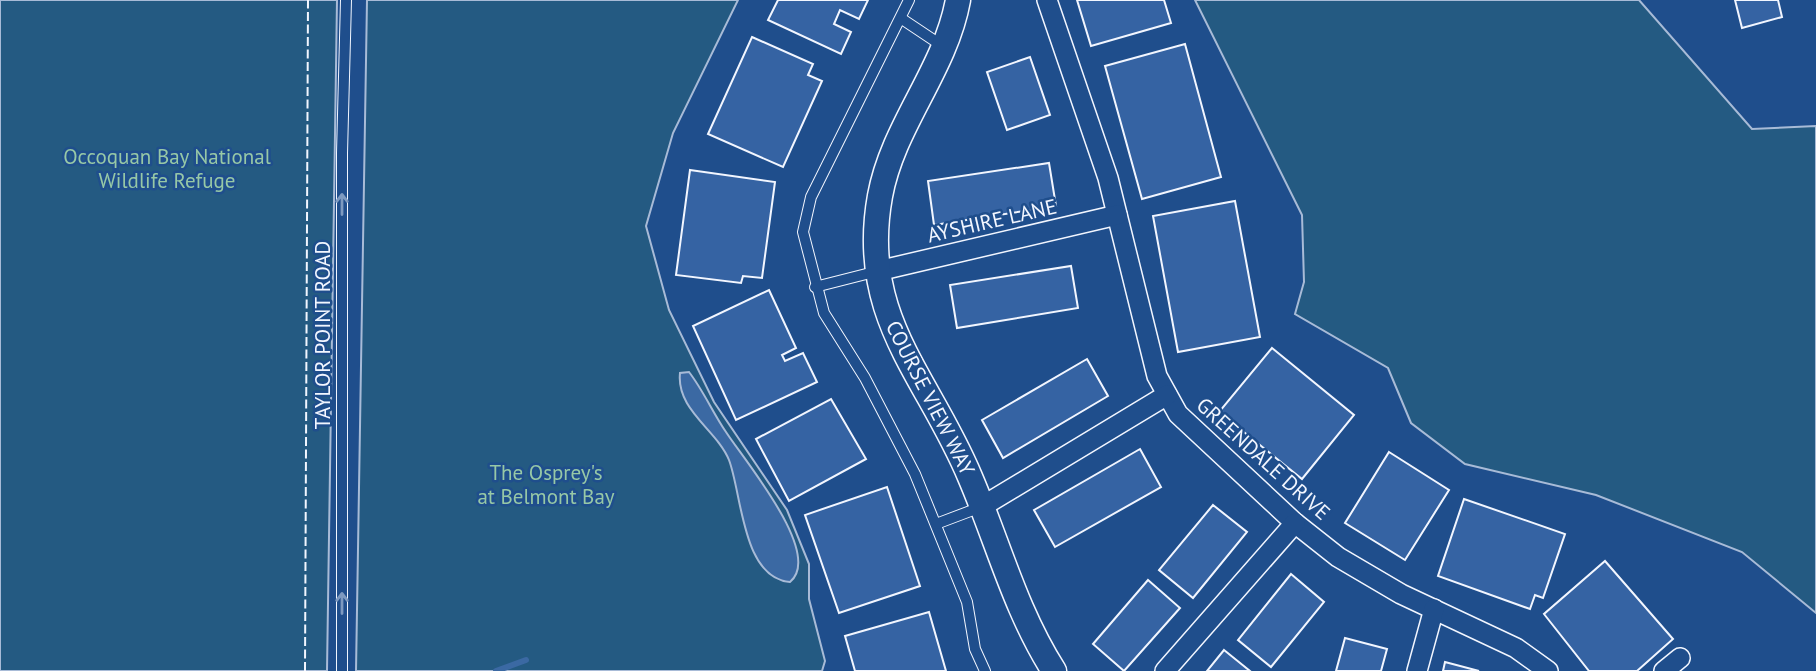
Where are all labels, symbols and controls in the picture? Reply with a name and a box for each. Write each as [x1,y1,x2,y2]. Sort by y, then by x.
park label: Occoquan Bay National Wildlife Refuge [63,143,271,194]
one-way arrow [335,193,349,216]
street label: AYSHIRE LANE [925,193,1059,249]
street label: TAYLOR POINT ROAD [309,241,336,429]
street label: COURSE VIEW WAY [880,316,981,480]
street label: GREENDALE DRIVE [1191,391,1336,526]
park label: The Osprey's at Belmont Bay [477,459,615,510]
one-way arrow [335,592,349,615]

